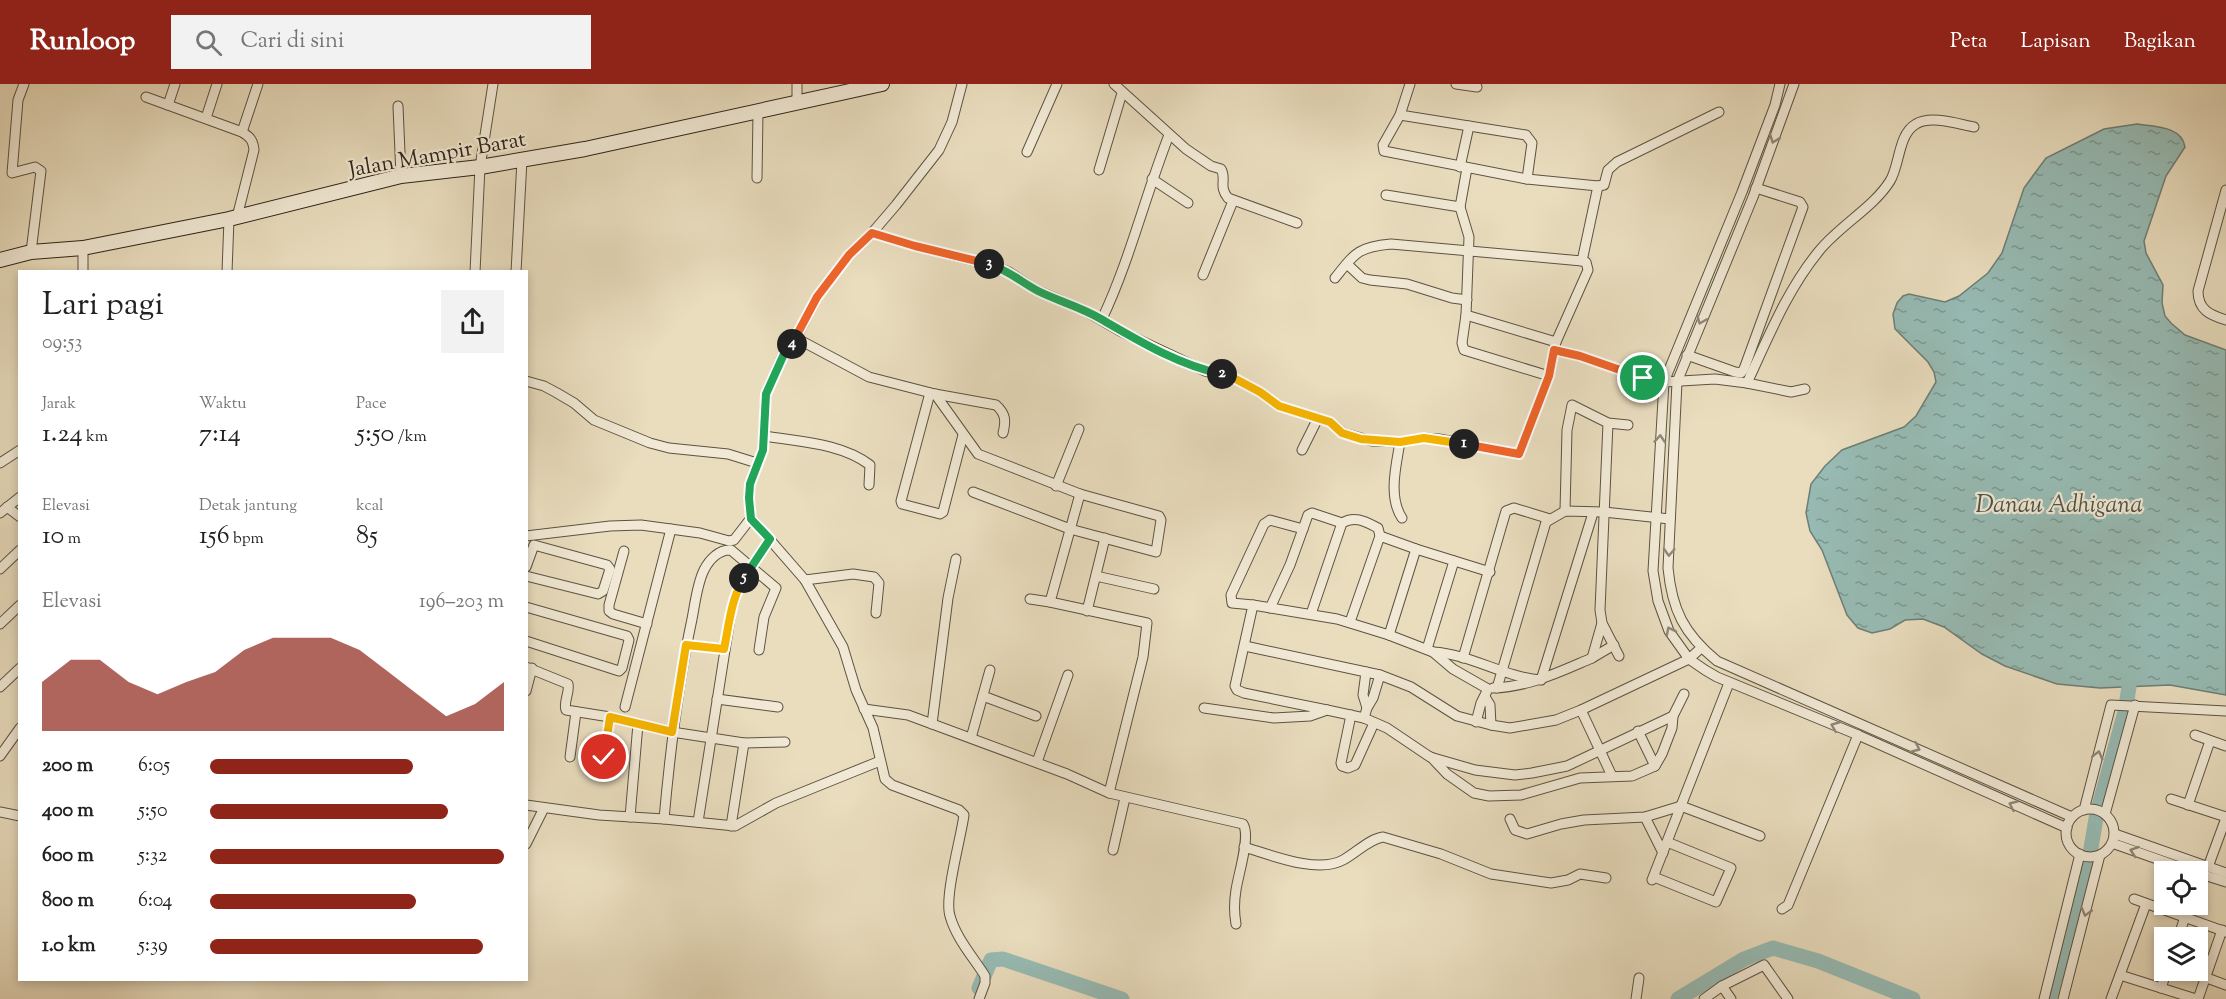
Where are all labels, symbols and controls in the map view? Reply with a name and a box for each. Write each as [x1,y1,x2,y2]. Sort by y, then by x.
search box [171,15,591,69]
text: Runloop [30,22,135,62]
icon: search [192,26,225,59]
text: Cari di sini [240,26,344,58]
text: Peta [1950,27,1988,57]
text: Lapisan [2021,27,2091,57]
text: Bagikan [2124,27,2196,57]
street label: Jalan Mampir Barat [345,125,529,187]
one-way arrow [1769,133,1781,144]
pin: 3 [974,249,1004,279]
text: 3 [986,252,992,275]
text: Lari pagi [42,282,164,330]
button: share [441,290,504,353]
one-way arrow [1696,314,1708,325]
text: 09:53 [42,329,82,358]
pin: 4 [777,329,807,359]
text: 4 [788,332,796,355]
pin [1617,352,1668,403]
pin: 2 [1207,359,1237,389]
icon: arrive [1626,361,1659,394]
text: 2 [1218,362,1226,385]
text: Jarak [42,393,76,416]
text: Waktu [199,393,246,416]
text: Pace [356,393,387,416]
text: 1.24 [42,416,83,453]
text: 7:14 [199,416,241,453]
text: 5:50 [356,416,394,453]
text: km [83,426,108,449]
text: /km [394,426,427,449]
pin: 1 [1449,429,1479,459]
text: 1 [1461,432,1467,455]
one-way arrow [1654,435,1667,444]
water label: Danau Adhigana [1975,489,2143,523]
text: Elevasi [42,495,90,518]
text: Detak jantung [199,495,297,518]
text: kcal [356,495,384,518]
text: 10 [42,518,64,555]
text: 156 [199,518,230,555]
text: 85 [356,518,378,555]
text: m [64,528,81,551]
text: bpm [230,528,264,551]
one-way arrow [1662,548,1675,557]
pin: 5 [729,563,759,593]
text: 5 [741,566,747,589]
text: Elevasi [42,588,102,617]
text: 196–203 m [419,588,504,617]
one-way arrow [1666,626,1678,637]
one-way arrow [1830,721,1841,733]
pin [578,731,629,782]
icon: check [587,740,620,773]
one-way arrow [1909,741,1920,753]
one-way arrow [2090,751,2103,761]
text: 200 m [42,752,93,781]
text: 6:05 [138,752,170,781]
text: 400 m [42,797,94,826]
text: 5:50 [138,797,167,826]
one-way arrow [2009,800,2020,812]
text: 600 m [42,842,94,871]
text: 5:32 [138,842,167,871]
one-way arrow [2129,845,2139,858]
map controls [2154,861,2208,981]
button: locate [2154,861,2208,915]
text: 800 m [42,887,94,916]
text: 6:04 [138,887,172,916]
one-way arrow [2081,906,2094,916]
button: layers [2154,927,2208,981]
text: 1.0 km [42,932,96,961]
text: 5:39 [138,932,168,961]

